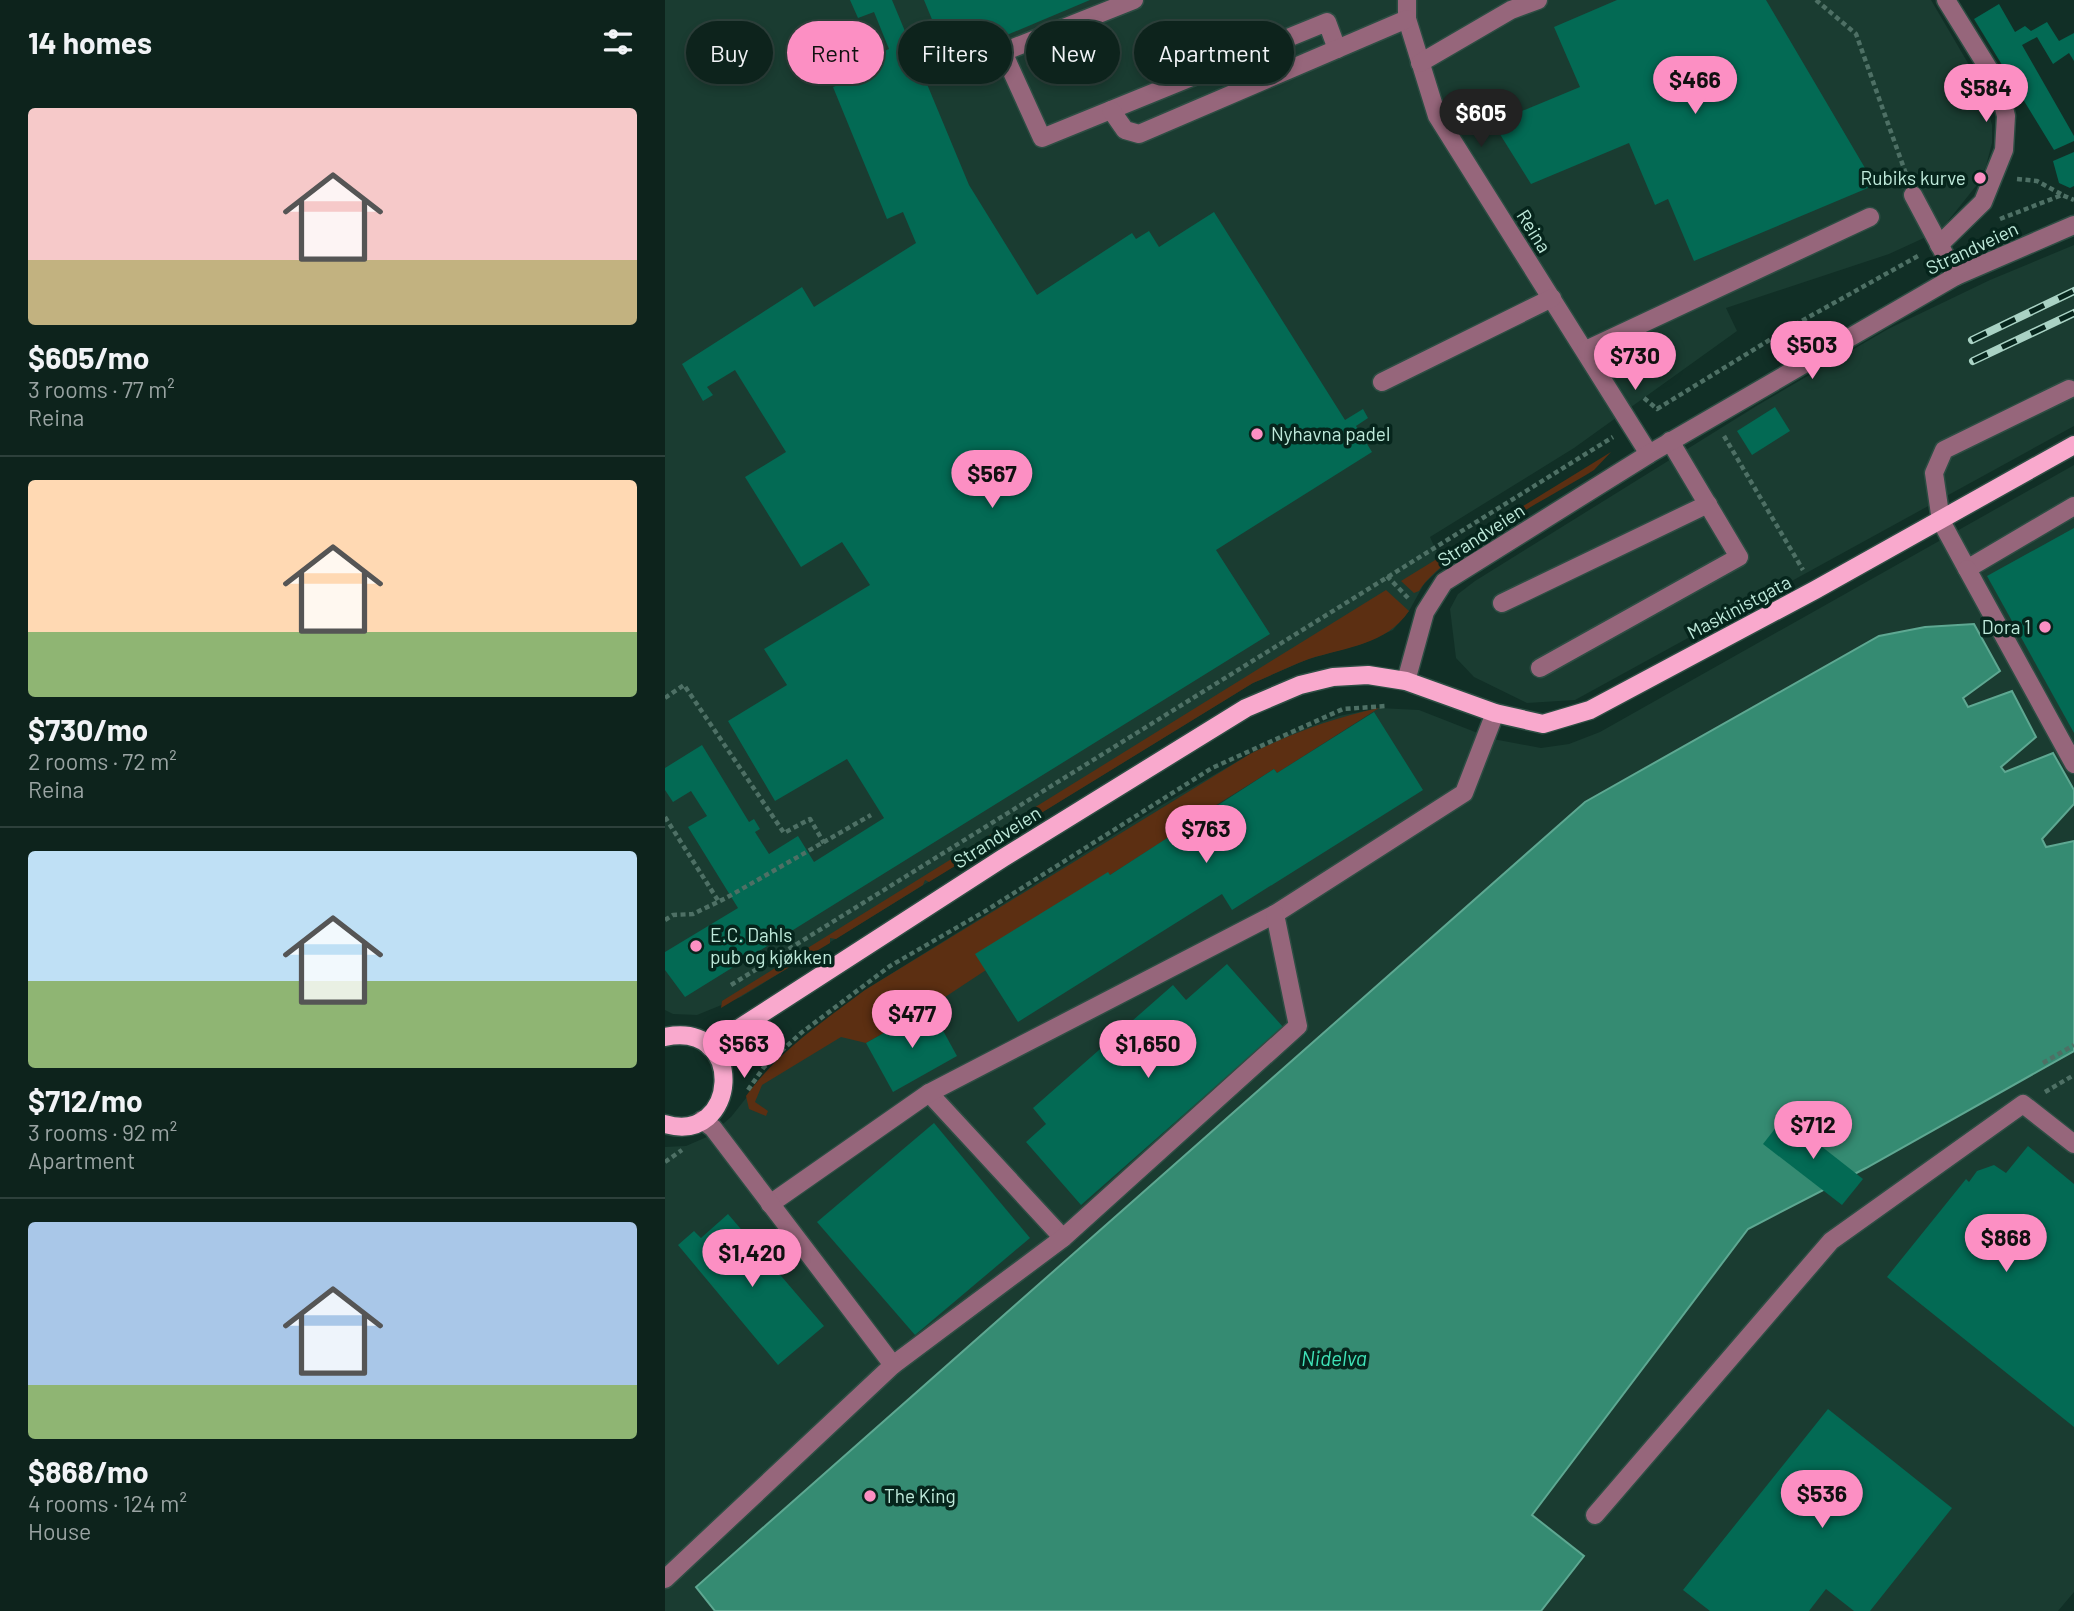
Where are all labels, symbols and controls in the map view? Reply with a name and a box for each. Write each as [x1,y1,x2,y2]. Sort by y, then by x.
chip: Buy [686,21,773,84]
chip: Rent [787,21,884,84]
chip: Filters [898,21,1012,84]
chip: New [1026,21,1120,84]
chip: Apartment [1134,21,1294,84]
icon: filters [599,23,637,61]
text: 14 homes [28,24,152,60]
pin: $466 [1654,57,1736,116]
pin: $584 [1945,64,2027,124]
text: $466 [1669,65,1721,93]
text: $584 [1960,73,2012,101]
pin: $605 [1440,90,1522,149]
text: $605 [1455,98,1507,126]
icon: home [270,154,396,280]
place label: Rubiks kurve [1861,166,1966,189]
marker: Rubiks kurve [1972,170,1988,186]
street label: Reina [1512,205,1556,257]
street label: Strandveien [1922,216,2022,279]
pin: $503 [1771,322,1853,381]
text: $503 [1786,330,1838,358]
pin: $730 [1594,332,1676,392]
text: $605/mo [28,339,150,375]
text: $730 [1610,341,1660,369]
text: 3 rooms · 77 m² [28,375,175,403]
text: Reina [28,403,84,431]
place label: Nyhavna padel [1271,422,1390,445]
marker: Nyhavna padel [1249,426,1265,442]
pin: $567 [951,450,1033,510]
text: $567 [967,459,1017,487]
street label: Strandveien [1433,498,1529,571]
icon: home [270,526,396,652]
street label: Maskinistgata [1683,570,1795,644]
place label: Dora 1 [1982,615,2031,638]
marker: Dora 1 [2037,619,2053,635]
text: $730/mo [28,711,148,747]
text: 2 rooms · 72 m² [28,747,177,775]
text: Reina [28,775,84,803]
street label: Strandveien [949,801,1045,873]
pin: $763 [1165,806,1247,865]
text: $763 [1181,814,1231,842]
icon: home [270,897,396,1023]
place label: E.C. Dahls pub og kjøkken [710,923,832,968]
marker: E.C. Dahls pub og kjøkken [688,938,704,954]
pin: $477 [871,990,953,1050]
text: $477 [888,999,936,1027]
pin: $563 [703,1020,785,1080]
pin: $1,650 [1091,1020,1205,1080]
text: $563 [719,1029,769,1057]
text: $1,650 [1115,1029,1181,1057]
text: $712/mo [28,1082,143,1118]
pin: $712 [1772,1102,1854,1161]
text: $712 [1790,1110,1836,1138]
text: 3 rooms · 92 m² [28,1118,177,1146]
text: Apartment [28,1146,135,1174]
pin: $868 [1965,1214,2047,1274]
text: $868 [1981,1223,2031,1251]
pin: $1,420 [695,1230,809,1289]
text: $1,420 [718,1238,786,1266]
icon: home [270,1268,396,1394]
water label: Nidelva [1301,1345,1367,1370]
text: $868/mo [28,1453,149,1489]
pin: $536 [1781,1470,1863,1530]
text: $536 [1797,1479,1847,1507]
place label: The King [884,1484,956,1507]
marker: The King [862,1488,878,1504]
text: 4 rooms · 124 m² [28,1489,187,1517]
text: House [28,1517,91,1545]

